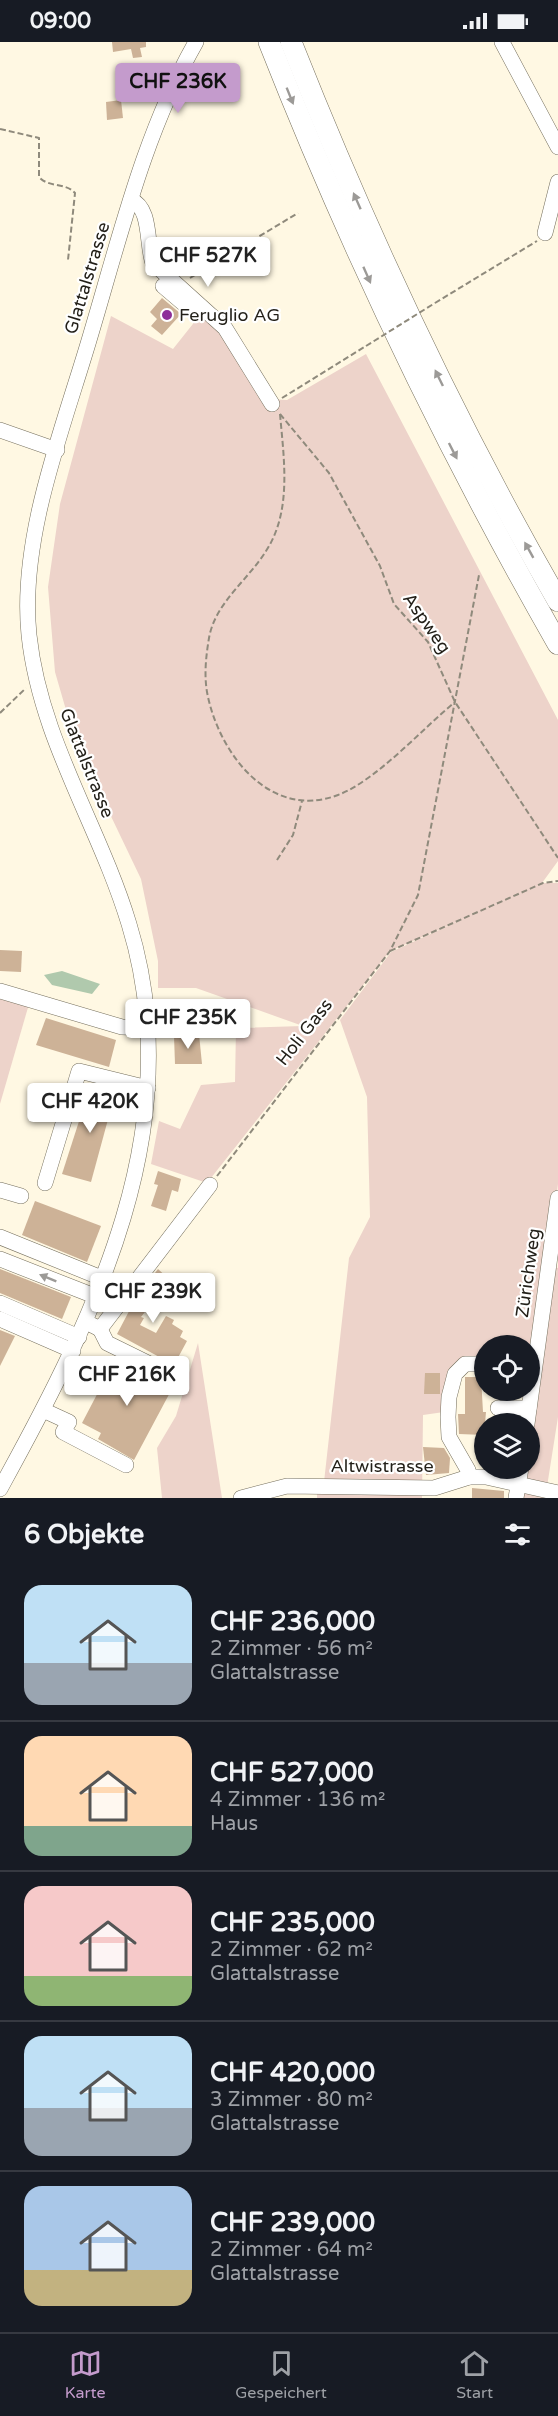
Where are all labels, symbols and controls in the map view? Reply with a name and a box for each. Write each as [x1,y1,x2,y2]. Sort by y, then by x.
text: 09:00 [30,8,91,34]
pin: CHF 236K [116,63,240,114]
text: CHF 236K [129,70,227,94]
one-way arrow [285,88,295,106]
one-way arrow [352,191,362,209]
street label: Glattalstrasse [59,219,115,337]
pin: CHF 527K [146,237,270,288]
text: CHF 527K [159,244,257,268]
one-way arrow [363,267,372,284]
place label: Feruglio AG [179,304,280,326]
marker: Feruglio AG [160,308,174,322]
one-way arrow [435,369,444,386]
one-way arrow [447,442,457,460]
one-way arrow [525,542,535,559]
street label: Aspweg [398,588,456,658]
street label: Glattalstrasse [55,705,119,821]
street label: Holi Gass [271,994,337,1070]
pin: CHF 235K [126,999,250,1050]
text: CHF 235K [139,1006,237,1030]
pin: CHF 420K [28,1083,152,1134]
text: CHF 420K [41,1090,139,1114]
street label: Zürichweg [511,1227,545,1319]
one-way arrow [39,1273,57,1283]
pin: CHF 239K [91,1273,215,1324]
text: CHF 239K [104,1280,202,1304]
map controls [474,1335,540,1479]
button: locate [474,1335,540,1401]
pin: CHF 216K [65,1356,189,1407]
text: CHF 216K [78,1363,176,1387]
button: layers [474,1413,540,1479]
street label: Altwistrasse [330,1455,434,1477]
icon: filters [501,1518,534,1551]
text: 6 Objekte [24,1519,144,1550]
text: CHF 236,000 [210,1606,375,1637]
icon: home [72,1609,144,1681]
text: 2 Zimmer · 56 m² [210,1637,373,1661]
text: Glattalstrasse [210,1661,339,1685]
text: CHF 527,000 [210,1757,374,1788]
icon: home [72,1760,144,1832]
text: 4 Zimmer · 136 m² [210,1788,385,1812]
text: Haus [210,1812,258,1836]
text: CHF 235,000 [210,1907,375,1938]
icon: home [72,1910,144,1982]
text: 2 Zimmer · 62 m² [210,1938,373,1962]
text: Glattalstrasse [210,1962,339,1986]
text: CHF 420,000 [210,2057,375,2088]
icon: home [72,2060,144,2132]
text: 3 Zimmer · 80 m² [210,2088,373,2112]
text: Glattalstrasse [210,2112,339,2136]
text: CHF 239,000 [210,2207,375,2238]
icon: home [72,2210,144,2282]
text: 2 Zimmer · 64 m² [210,2238,373,2262]
text: Glattalstrasse [210,2262,339,2286]
tab: Karte [65,2347,106,2403]
tab: Gespeichert [235,2347,327,2403]
tab: Start [456,2347,493,2403]

